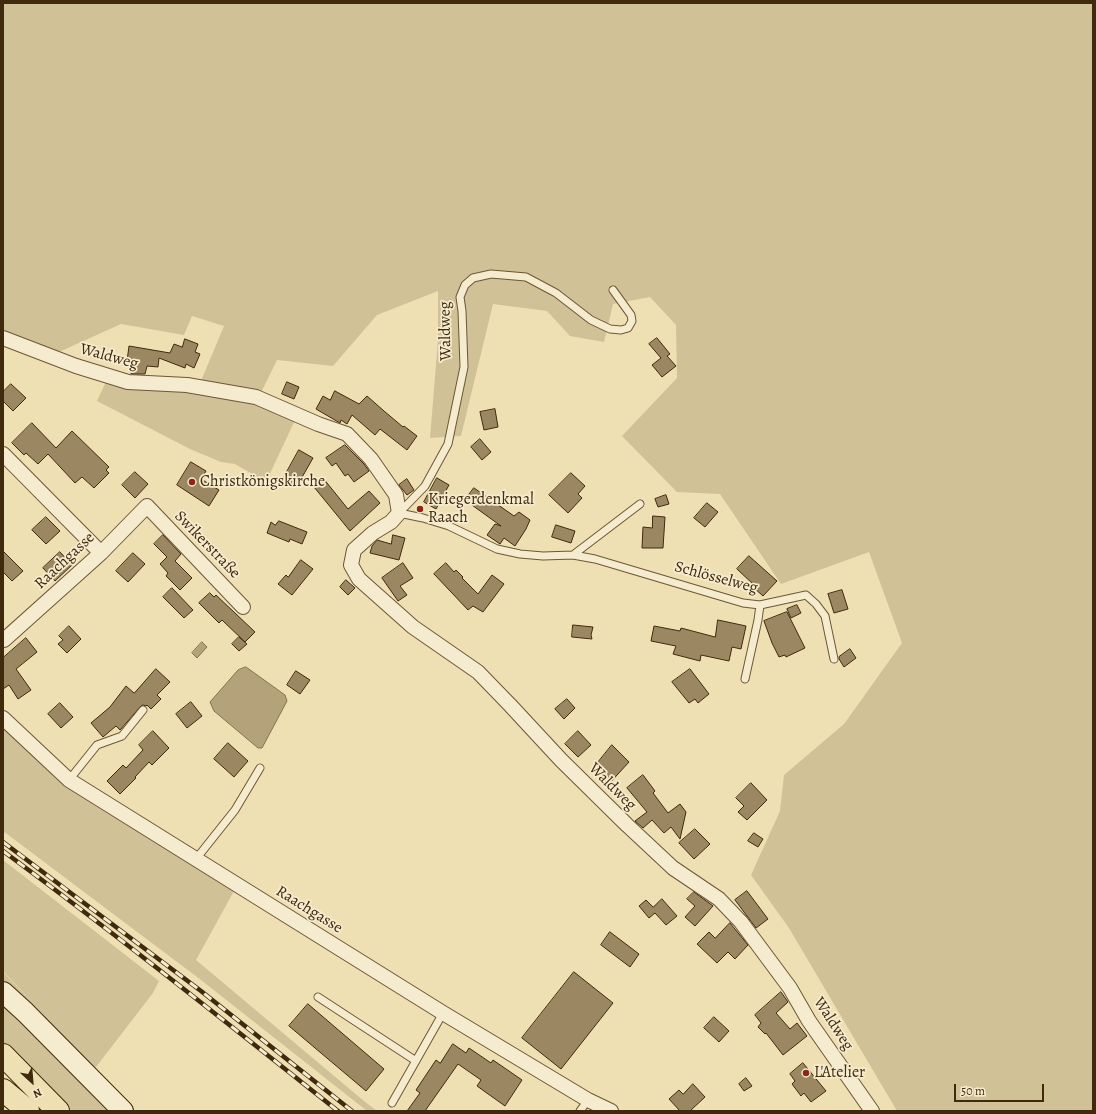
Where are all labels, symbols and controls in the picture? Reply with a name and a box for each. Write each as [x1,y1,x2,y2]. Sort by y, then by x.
street label: Waldweg [436,301,456,361]
street label: Waldweg [78,340,140,374]
place label: Christkönigskirche [200,472,325,492]
marker: Christkönigskirche [187,477,197,487]
place label: Kriegerdenkmal Raach [428,490,534,528]
marker: Kriegerdenkmal Raach [415,504,425,514]
street label: Swikerstraße [170,507,244,583]
street label: Raachgasse [31,528,99,594]
street label: Schlösselweg [672,558,760,598]
street label: Waldweg [584,759,640,815]
street label: Raachgasse [272,882,346,938]
street label: Waldweg [809,994,857,1054]
north arrow [12,1062,52,1102]
place label: L'Atelier [814,1063,865,1083]
marker: L'Atelier [801,1068,811,1078]
scale bar [956,1076,1046,1102]
text: 50 m [961,1083,985,1099]
text: N [31,1085,44,1102]

